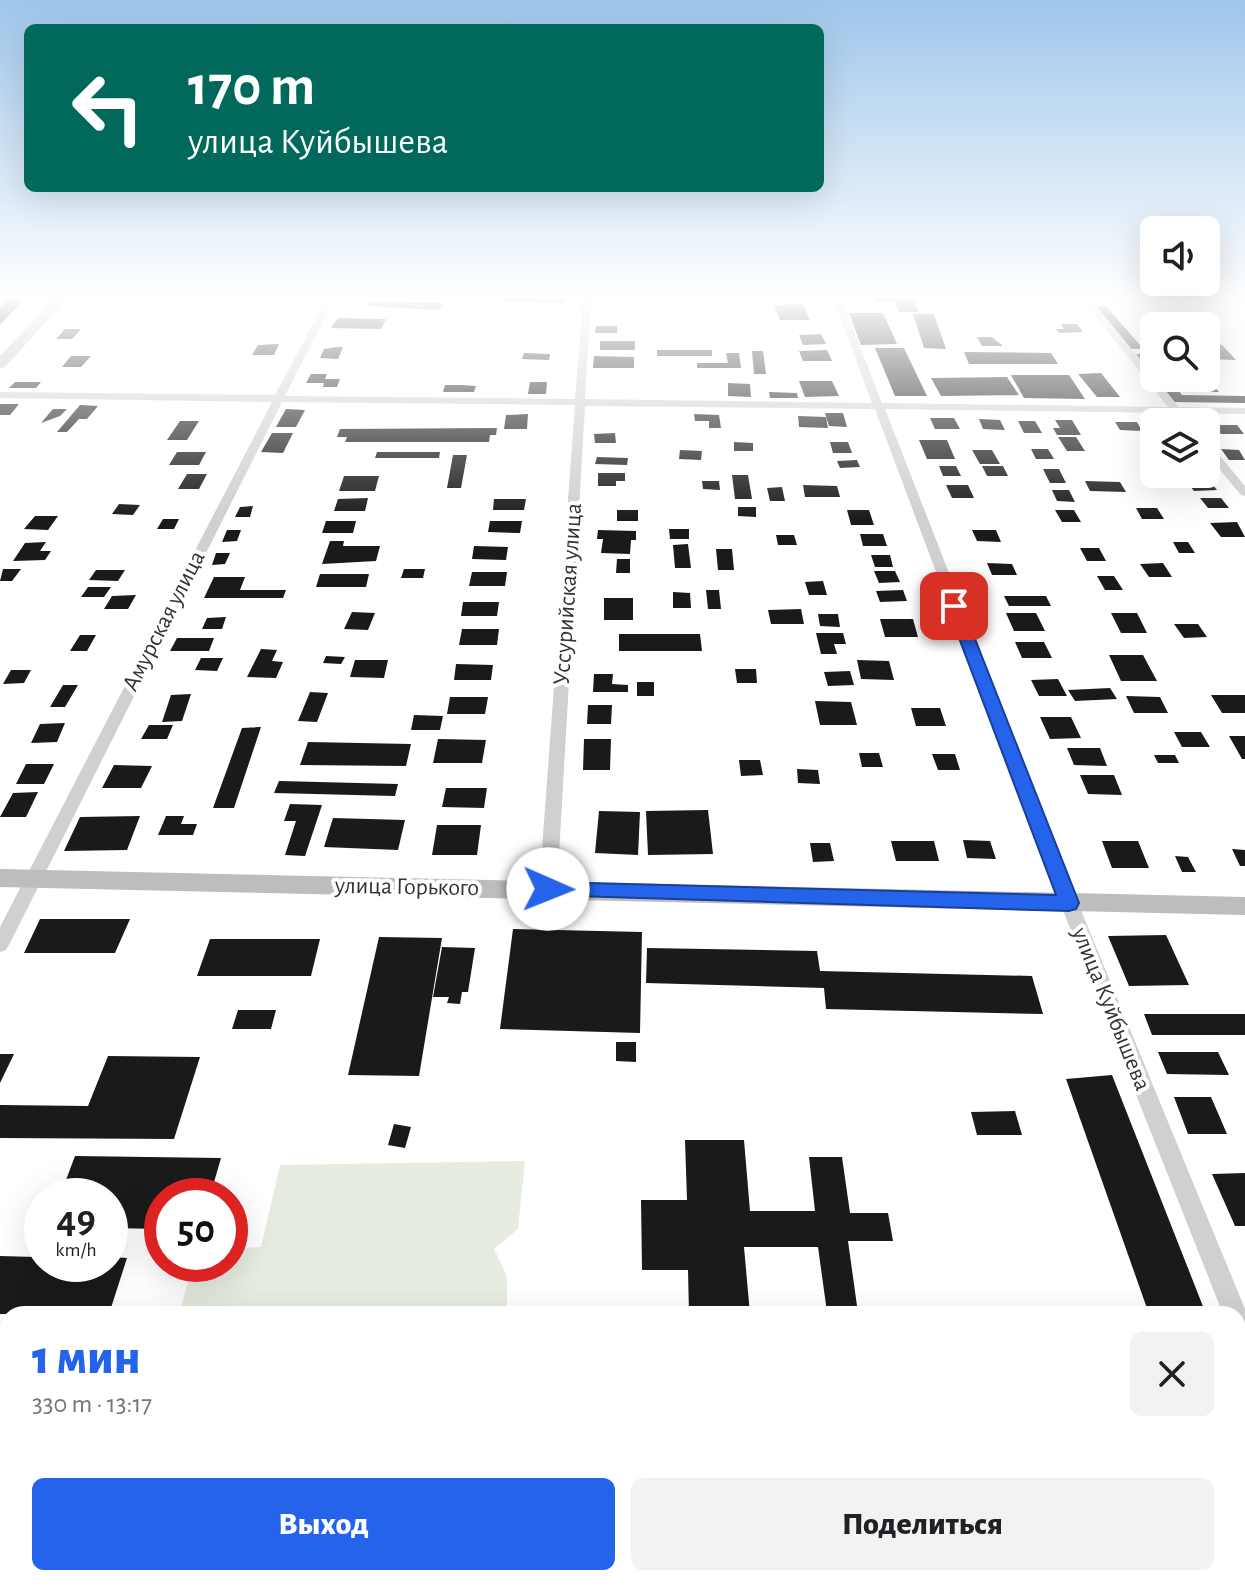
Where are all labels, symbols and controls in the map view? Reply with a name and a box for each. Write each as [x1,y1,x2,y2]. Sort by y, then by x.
icon: left [56,56,160,160]
text: 170 m [188,59,315,115]
text: улица Куйбышева [188,124,448,160]
map controls [1140,216,1220,488]
button: sound [1140,216,1220,296]
button: search [1140,312,1220,392]
button: layers [1140,408,1220,488]
street label: Уссурийская улица [550,502,586,686]
street label: Амурская улица [118,547,210,695]
pin [920,572,988,640]
icon: arrive [932,584,976,628]
position arrow [506,847,590,931]
street label: улица Горького [334,874,479,900]
street label: улица Куйбышева [1067,923,1155,1094]
speed limit sign: 50 [144,1178,248,1282]
text: 49 [56,1200,96,1240]
text: km/h [55,1240,97,1260]
button: close [1130,1332,1214,1416]
text: 1 мин [32,1335,141,1383]
text: 330 m · 13:17 [32,1391,152,1417]
button: Выход [32,1478,615,1570]
button: Поделиться [631,1478,1214,1570]

